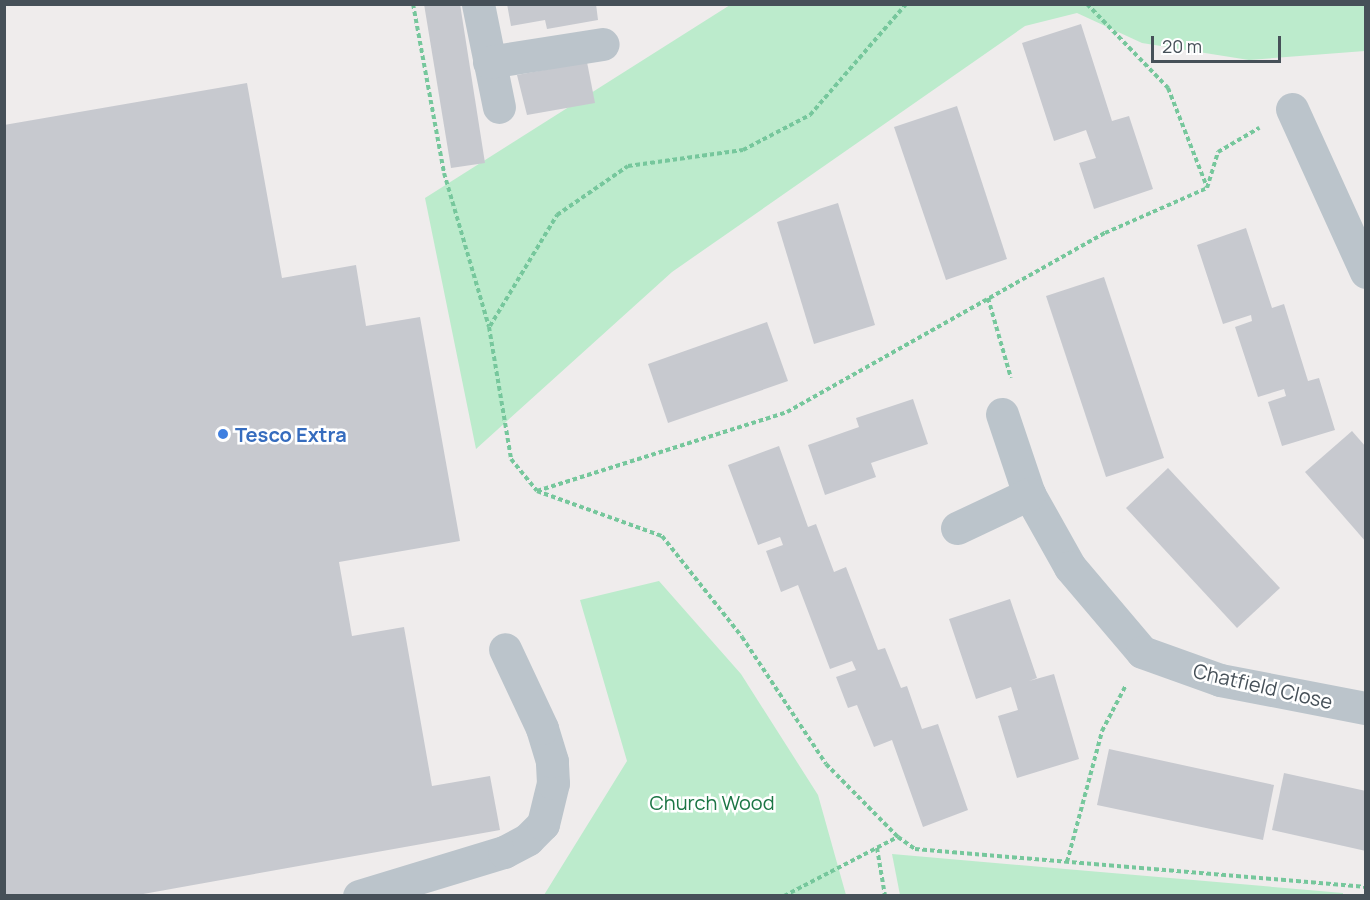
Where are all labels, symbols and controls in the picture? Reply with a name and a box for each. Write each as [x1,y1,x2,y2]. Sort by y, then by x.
scale bar [1154,24,1284,62]
text: 20 m [1162,34,1202,58]
place label: Tesco Extra [235,422,347,446]
marker: Tesco Extra [216,427,230,441]
street label: Chatfield Close [1191,658,1335,714]
park label: Church Wood [649,790,775,814]

